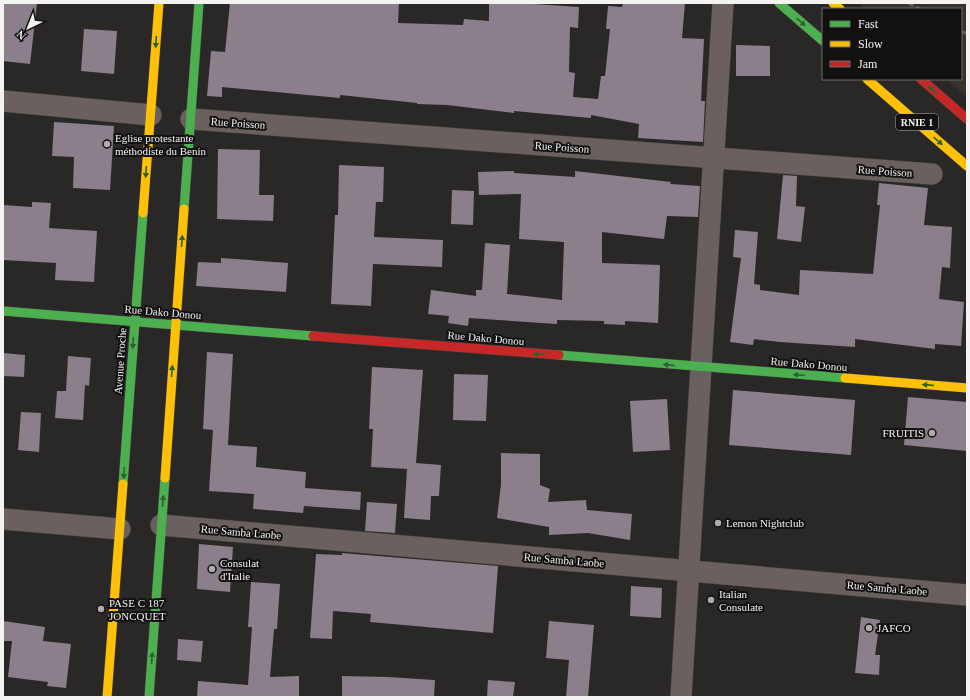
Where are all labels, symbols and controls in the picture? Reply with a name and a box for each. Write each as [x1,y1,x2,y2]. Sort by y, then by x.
north arrow [8,8,48,48]
legend [822,8,962,80]
text: Fast [858,17,879,31]
one-way arrow [796,18,806,27]
text: N [14,28,28,42]
one-way arrow [153,36,160,48]
text: Slow [858,37,883,51]
text: Jam [858,57,878,71]
one-way arrow [928,85,939,94]
road number: RNIE 1 [896,114,938,130]
street label: Rue Poisson [210,115,266,131]
place label: Eglise protestante méthodiste du Benin [115,132,207,157]
one-way arrow [933,137,944,146]
marker: Eglise protestante méthodiste du Benin [102,139,112,149]
street label: Rue Poisson [534,139,590,155]
street label: Rue Poisson [857,163,913,179]
one-way arrow [143,166,150,178]
one-way arrow [178,235,185,247]
street label: Rue Dako Donou [124,303,202,321]
street label: Avenue Proche [112,327,128,395]
street label: Rue Dako Donou [447,329,525,347]
one-way arrow [130,337,137,349]
one-way arrow [533,351,545,358]
street label: Rue Dako Donou [770,355,848,373]
one-way arrow [663,361,675,368]
one-way arrow [169,365,176,377]
one-way arrow [793,372,805,378]
one-way arrow [922,382,934,389]
place label: FRUITIS [882,427,924,439]
marker: FRUITIS [927,428,937,438]
one-way arrow [121,467,128,479]
one-way arrow [160,494,167,507]
place label: Lemon Nightclub [726,517,804,529]
marker: Lemon Nightclub [713,518,723,528]
street label: Rue Samba Laobe [200,523,282,542]
street label: Rue Samba Laobe [523,551,605,570]
place label: Consulat d'Italie [220,557,259,582]
marker: Consulat d'Italie [207,564,217,574]
street label: Rue Samba Laobe [846,579,928,598]
place label: Italian Consulate [719,588,763,613]
marker: Italian Consulate [706,595,716,605]
place label: PASE C 187 JONCQUET [109,597,166,622]
marker: PASE C 187 JONCQUET [96,604,106,614]
place label: JAFCO [877,622,911,634]
marker: JAFCO [864,623,874,633]
one-way arrow [148,652,155,664]

